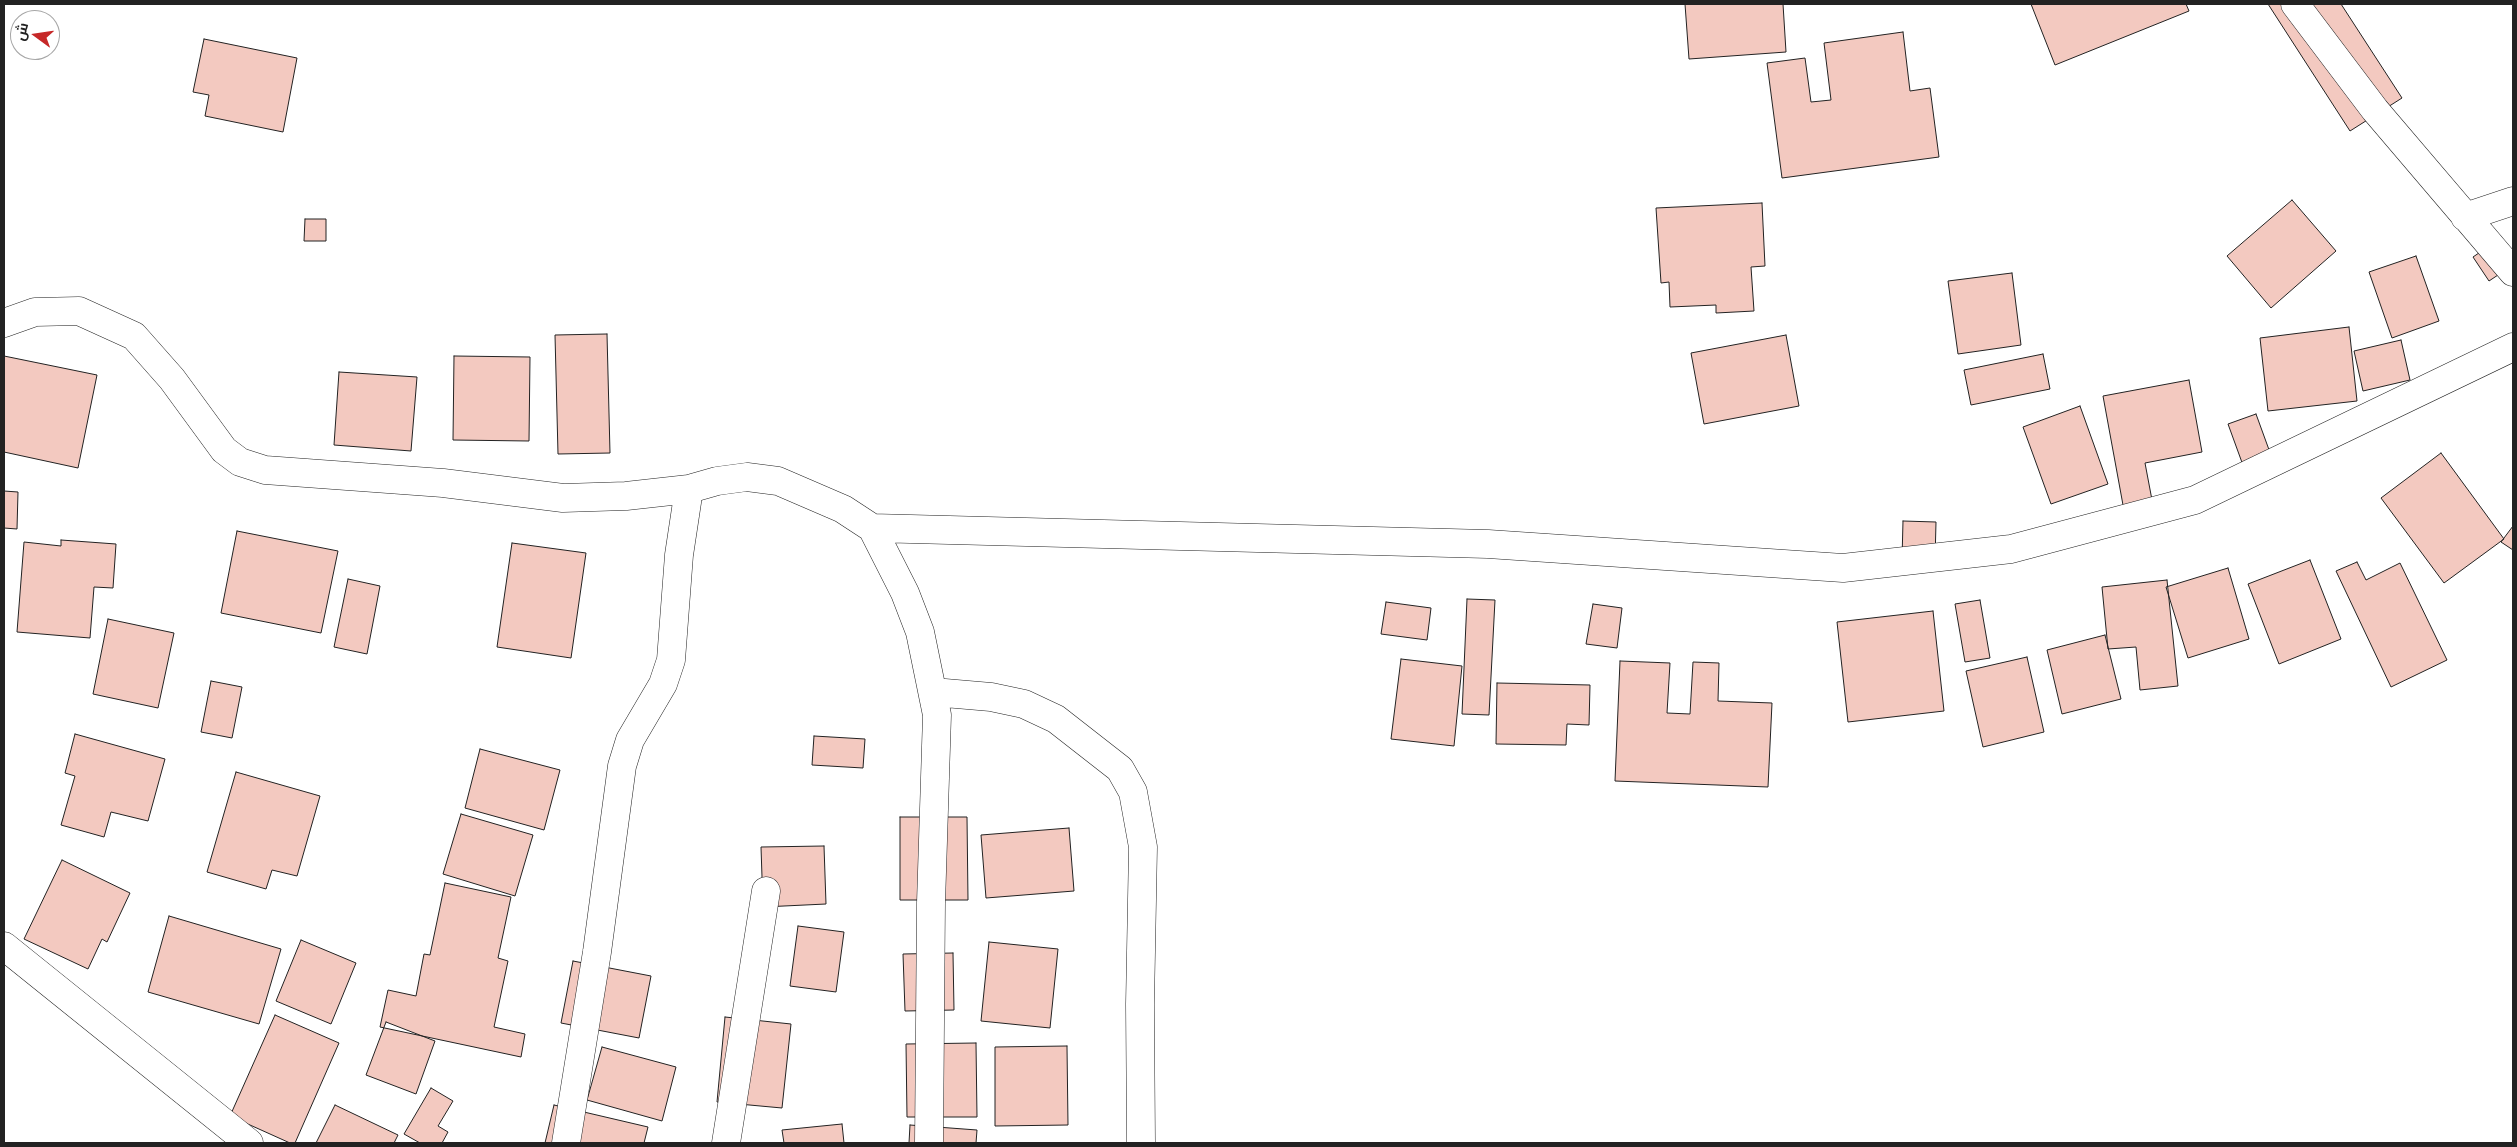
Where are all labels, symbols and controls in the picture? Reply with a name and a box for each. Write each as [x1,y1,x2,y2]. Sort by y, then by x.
north arrow [10,10,60,60]
text: ش [11,21,32,43]

